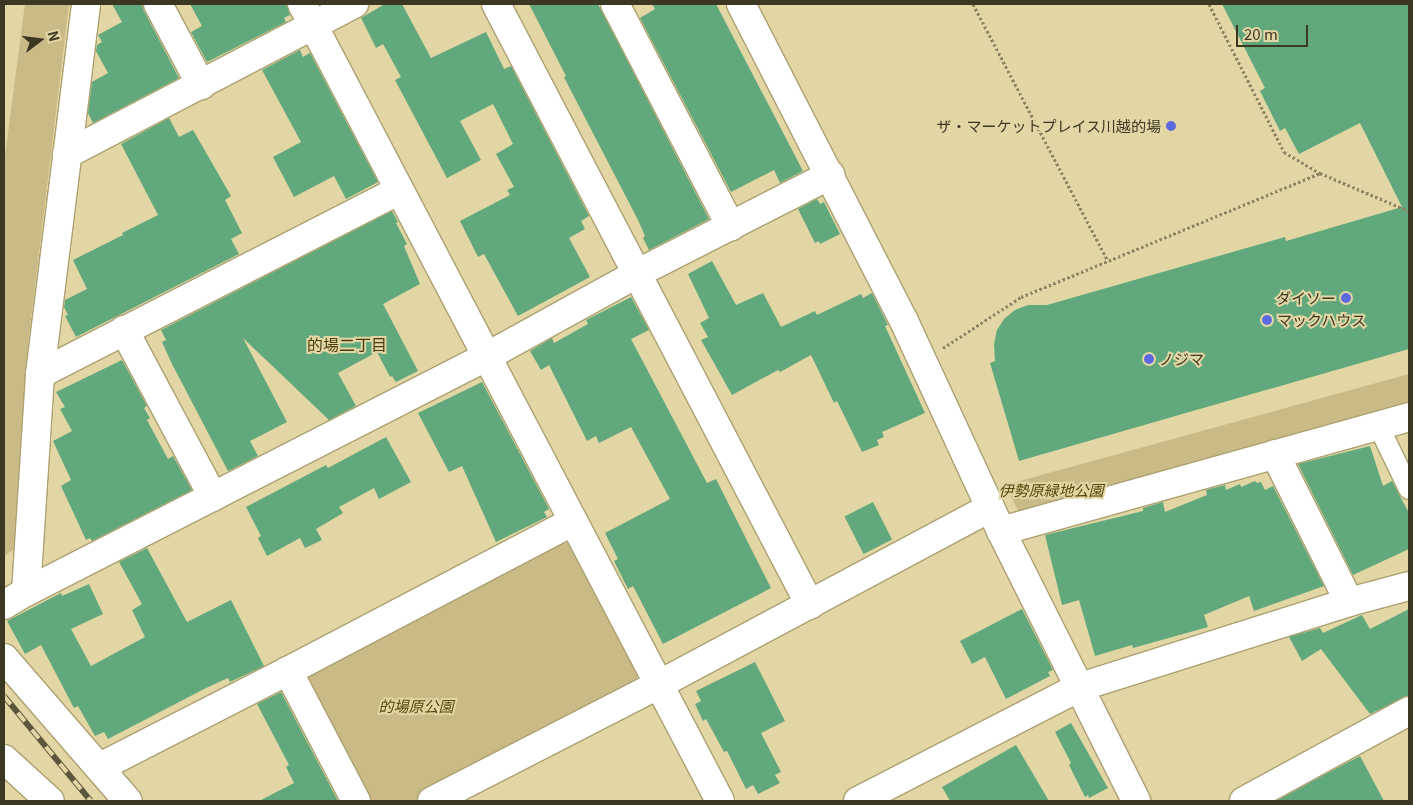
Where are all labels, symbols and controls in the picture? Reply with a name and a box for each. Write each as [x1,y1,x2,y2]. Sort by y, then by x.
north arrow [15,15,65,65]
scale bar [1238,15,1310,47]
text: 20 m [1244,23,1278,44]
text: N [43,28,66,44]
place label: ザ・マーケットプレイス川越的場 [936,117,1161,135]
marker: ザ・マーケットプレイス川越的場 [1165,120,1177,132]
place label: ダイソー [1276,289,1336,307]
marker: ダイソー [1340,292,1352,304]
place label: マックハウス [1277,311,1367,329]
marker: マックハウス [1261,314,1273,326]
district label: 的場二丁目 [307,334,387,354]
place label: ノジマ [1159,350,1204,368]
marker: ノジマ [1143,353,1155,365]
park label: 伊勢原緑地公園 [999,481,1103,499]
park label: 的場原公園 [379,697,453,715]

